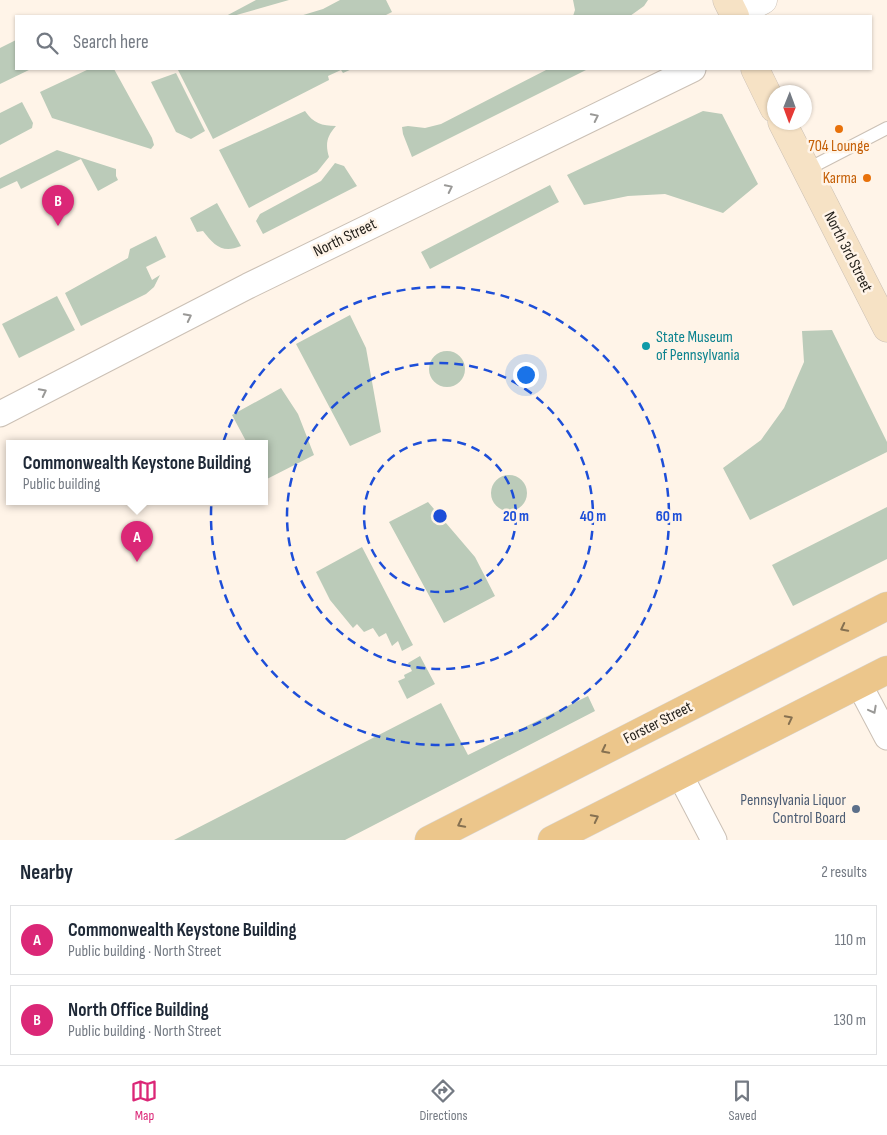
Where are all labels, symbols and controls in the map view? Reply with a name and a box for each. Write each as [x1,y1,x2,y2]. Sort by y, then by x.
search box [15,15,872,70]
icon: search [33,29,61,57]
text: Search here [73,31,149,54]
north arrow [767,85,812,130]
one-way arrow [590,113,599,123]
marker: 704 Lounge [833,123,845,135]
place label: 704 Lounge [808,137,870,156]
place label: Karma [823,169,857,188]
marker: Karma [861,172,873,184]
one-way arrow [444,184,453,194]
pin: B [42,185,74,226]
street label: North 3rd Street [820,209,876,296]
street label: North Street [310,215,380,261]
one-way arrow [182,313,191,323]
place label: State Museum of Pennsylvania [656,328,740,365]
marker: State Museum of Pennsylvania [640,340,652,352]
your location [513,362,539,388]
one-way arrow [38,388,47,398]
popup [6,440,268,505]
text: Commonwealth Keystone Building [23,452,251,475]
text: Public building [23,475,100,494]
centre of rings [431,507,449,525]
text: 20 m [503,507,529,526]
text: 40 m [580,507,606,526]
text: 60 m [656,507,682,526]
pin: A [121,521,153,562]
one-way arrow [840,622,849,632]
street label: Forster Street [620,698,696,748]
one-way arrow [867,705,877,714]
one-way arrow [784,715,793,725]
one-way arrow [602,744,611,754]
place label: Pennsylvania Liquor Control Board [740,791,846,828]
marker: Pennsylvania Liquor Control Board [850,803,862,815]
one-way arrow [590,814,599,824]
one-way arrow [457,818,466,828]
text: Nearby [20,860,73,885]
text: 2 results [821,863,867,882]
text: Commonwealth Keystone Building [68,919,296,942]
text: A [33,931,41,950]
text: 110 m [835,931,866,950]
text: Public building · North Street [68,942,221,961]
text: North Office Building [68,999,209,1022]
text: B [33,1011,41,1030]
text: 130 m [834,1011,866,1030]
text: Public building · North Street [68,1022,221,1041]
tab: Map [130,1077,158,1124]
tab: Directions [419,1077,468,1124]
tab: Saved [728,1077,757,1124]

